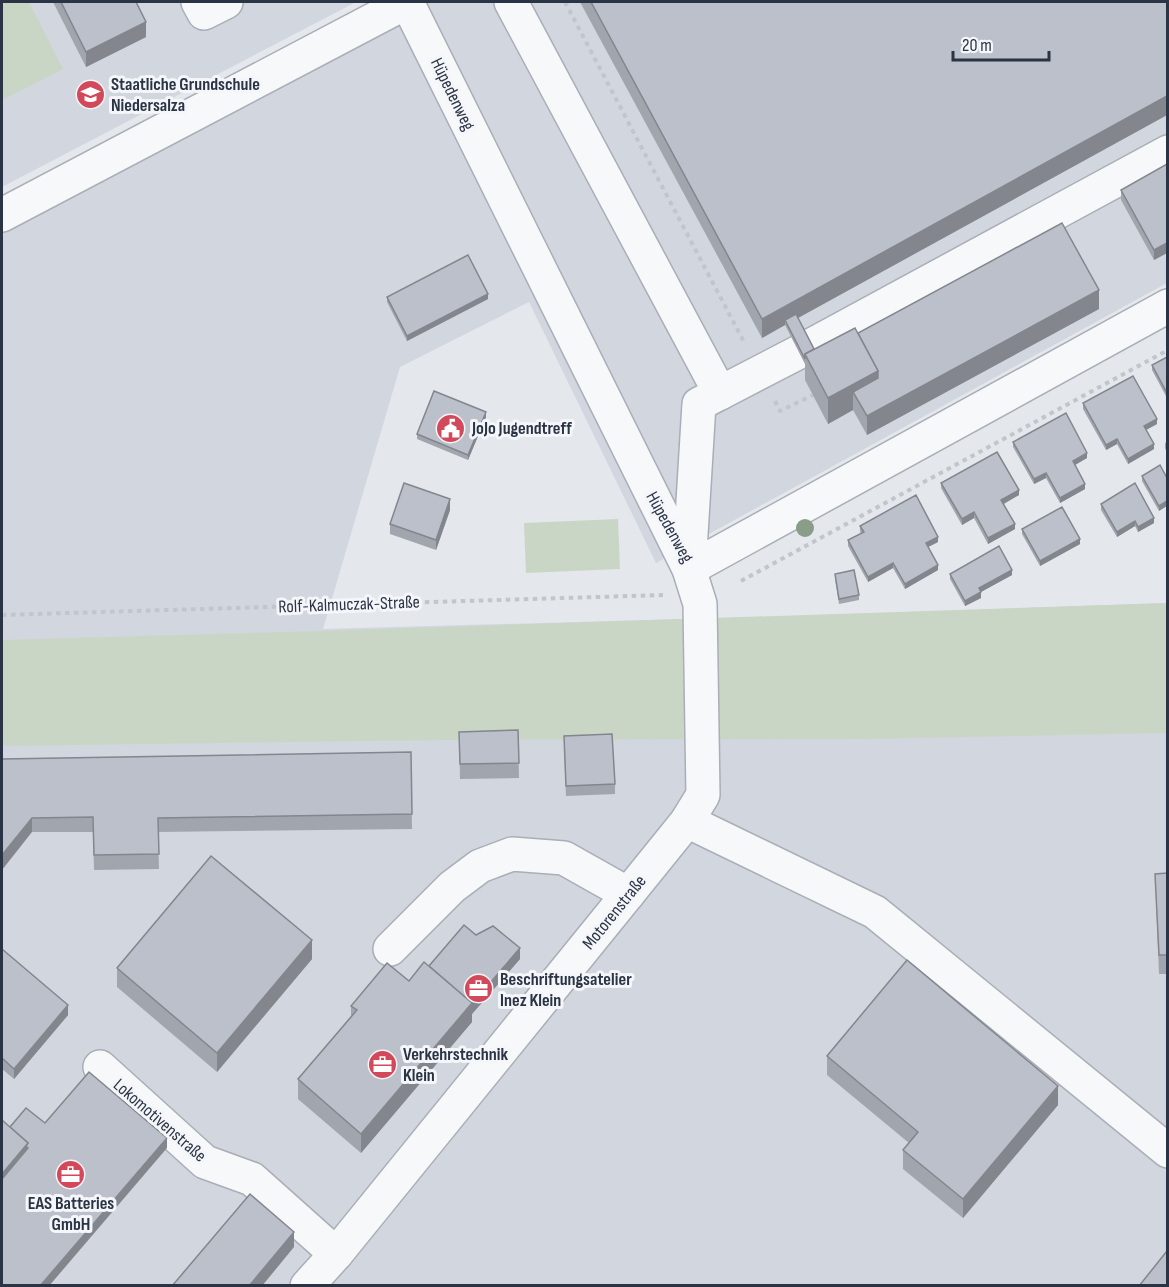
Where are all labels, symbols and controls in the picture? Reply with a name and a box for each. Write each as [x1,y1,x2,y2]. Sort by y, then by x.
scale bar [953,24,1049,62]
text: 20 m [962,35,992,56]
street label: Hüpedenweg [426,54,479,134]
place label: Staatliche Grundschule Niedersalza [111,74,260,116]
school or university icon: Staatliche Grundschule Niedersalza [74,78,106,110]
public building icon: JoJo Jugendtreff [435,412,467,444]
place label: JoJo Jugendtreff [471,418,573,439]
street label: Hüpedenweg [641,488,698,567]
street label: Rolf-Kalmuczak-Straße [278,592,420,617]
street label: Motorenstraße [578,871,651,954]
place label: Beschriftungsatelier Inez Klein [500,969,632,1011]
office icon: Beschriftungsatelier Inez Klein [463,973,495,1005]
place label: Verkehrstechnik Klein [403,1044,509,1086]
office icon: Verkehrstechnik Klein [366,1048,398,1080]
street label: Lokomotivenstraße [109,1074,210,1166]
office icon: EAS Batteries GmbH [55,1158,87,1190]
place label: EAS Batteries GmbH [28,1193,114,1235]

